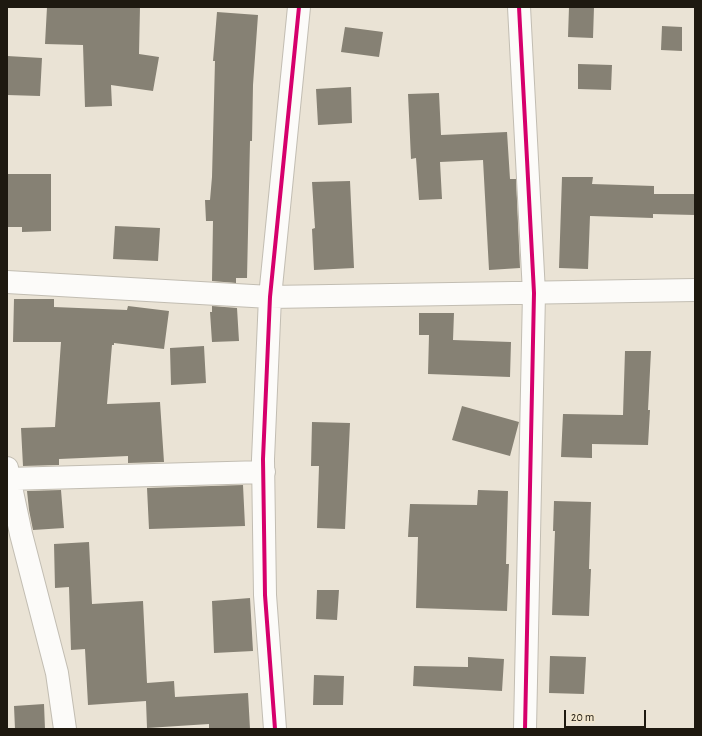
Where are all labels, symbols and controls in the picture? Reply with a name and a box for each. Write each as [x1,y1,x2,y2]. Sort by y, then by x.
scale bar [566,702,648,728]
text: 20 m [571,711,594,723]

